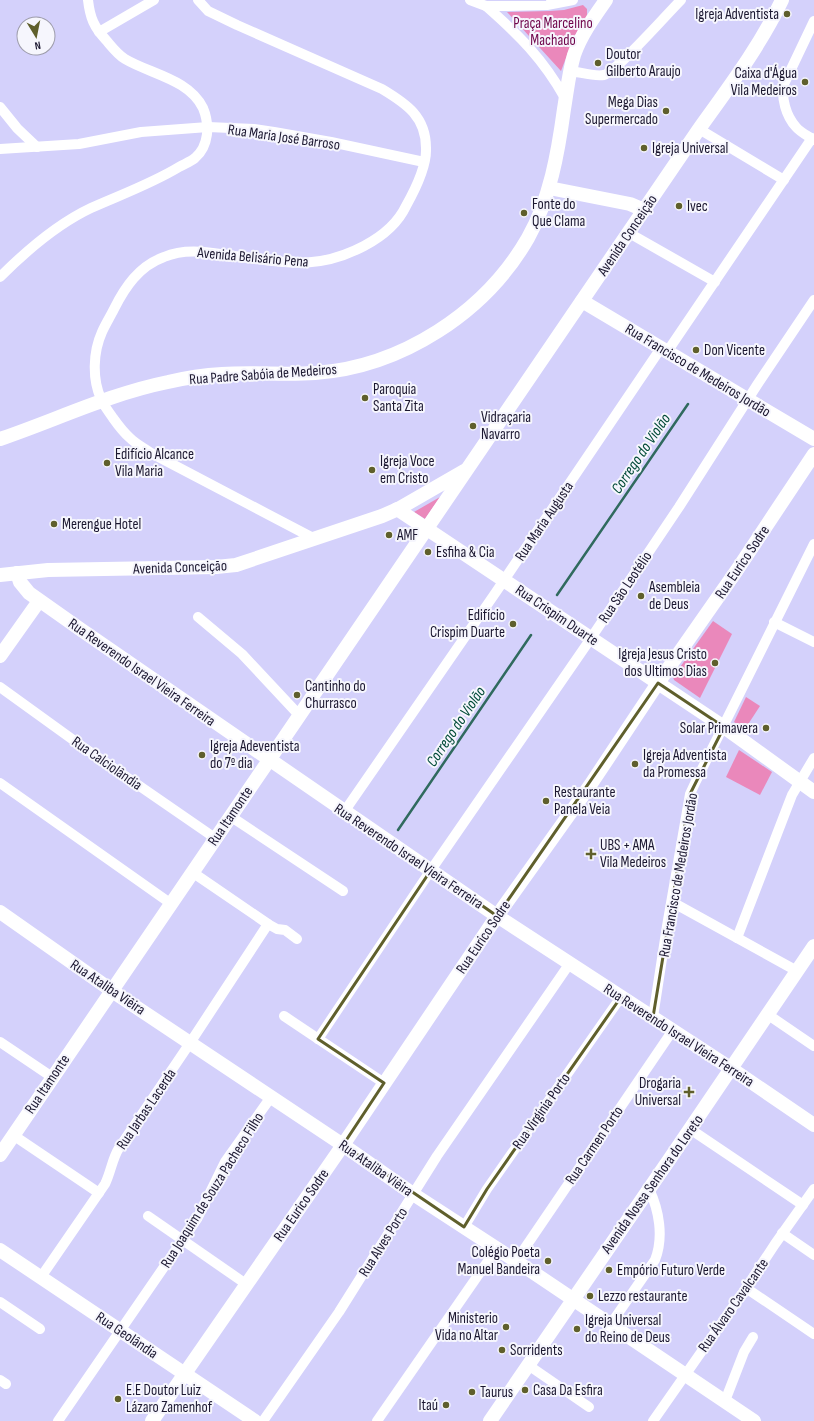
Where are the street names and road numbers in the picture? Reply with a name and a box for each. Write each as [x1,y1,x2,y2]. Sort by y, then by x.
street label: Rua Maria José Barroso [227,120,341,155]
street label: Avenida Conceição [593,191,662,280]
street label: Avenida Belisário Pena [196,243,310,272]
street label: Rua Francisco de Medeiros Jordão [622,319,774,421]
street label: Rua Padre Sabóia de Medeiros [189,360,338,389]
street label: Rua Maria Augusta [511,478,578,565]
street label: Rua Eurico Sodre [711,522,774,603]
street label: Rua São Leotélio [594,548,656,627]
street label: Avenida Conceição [132,556,227,579]
street label: Rua Crispim Duarte [511,581,602,650]
street label: Rua Reverendo Israel Vieira Ferreira [64,614,219,731]
street label: Rua Calciolândia [68,732,146,795]
street label: Rua Itamonte [204,783,257,850]
street label: Rua Francisco de Medeiros Jordão [655,792,702,959]
street label: Rua Reverendo Israel Vieira Ferreira [331,799,487,914]
street label: Rua Eurico Sodre [452,897,515,978]
street label: Rua Ataliba Viêira [67,955,149,1020]
street label: Rua Reverendo Israel Vieira Ferreira [600,980,758,1091]
street label: Rua Itamonte [21,1051,74,1118]
street label: Rua Jarbas Lacerda [112,1065,181,1153]
street label: Rua Virgínia Porto [508,1070,575,1153]
street label: Rua Carmen Porto [561,1102,628,1188]
street label: Rua Joaquim de Souza Pacheco Filho [157,1109,268,1272]
street label: Avenida Nossa Senhora do Loreto [597,1111,708,1258]
street label: Rua Ataliba Viêira [335,1136,417,1201]
street label: Rua Eurico Sodre [269,1165,333,1245]
street label: Rua Alves Porto [355,1204,412,1280]
street label: Rua Álvaro Cavalcante [694,1255,773,1356]
street label: Rua Geolândia [92,1308,162,1363]

